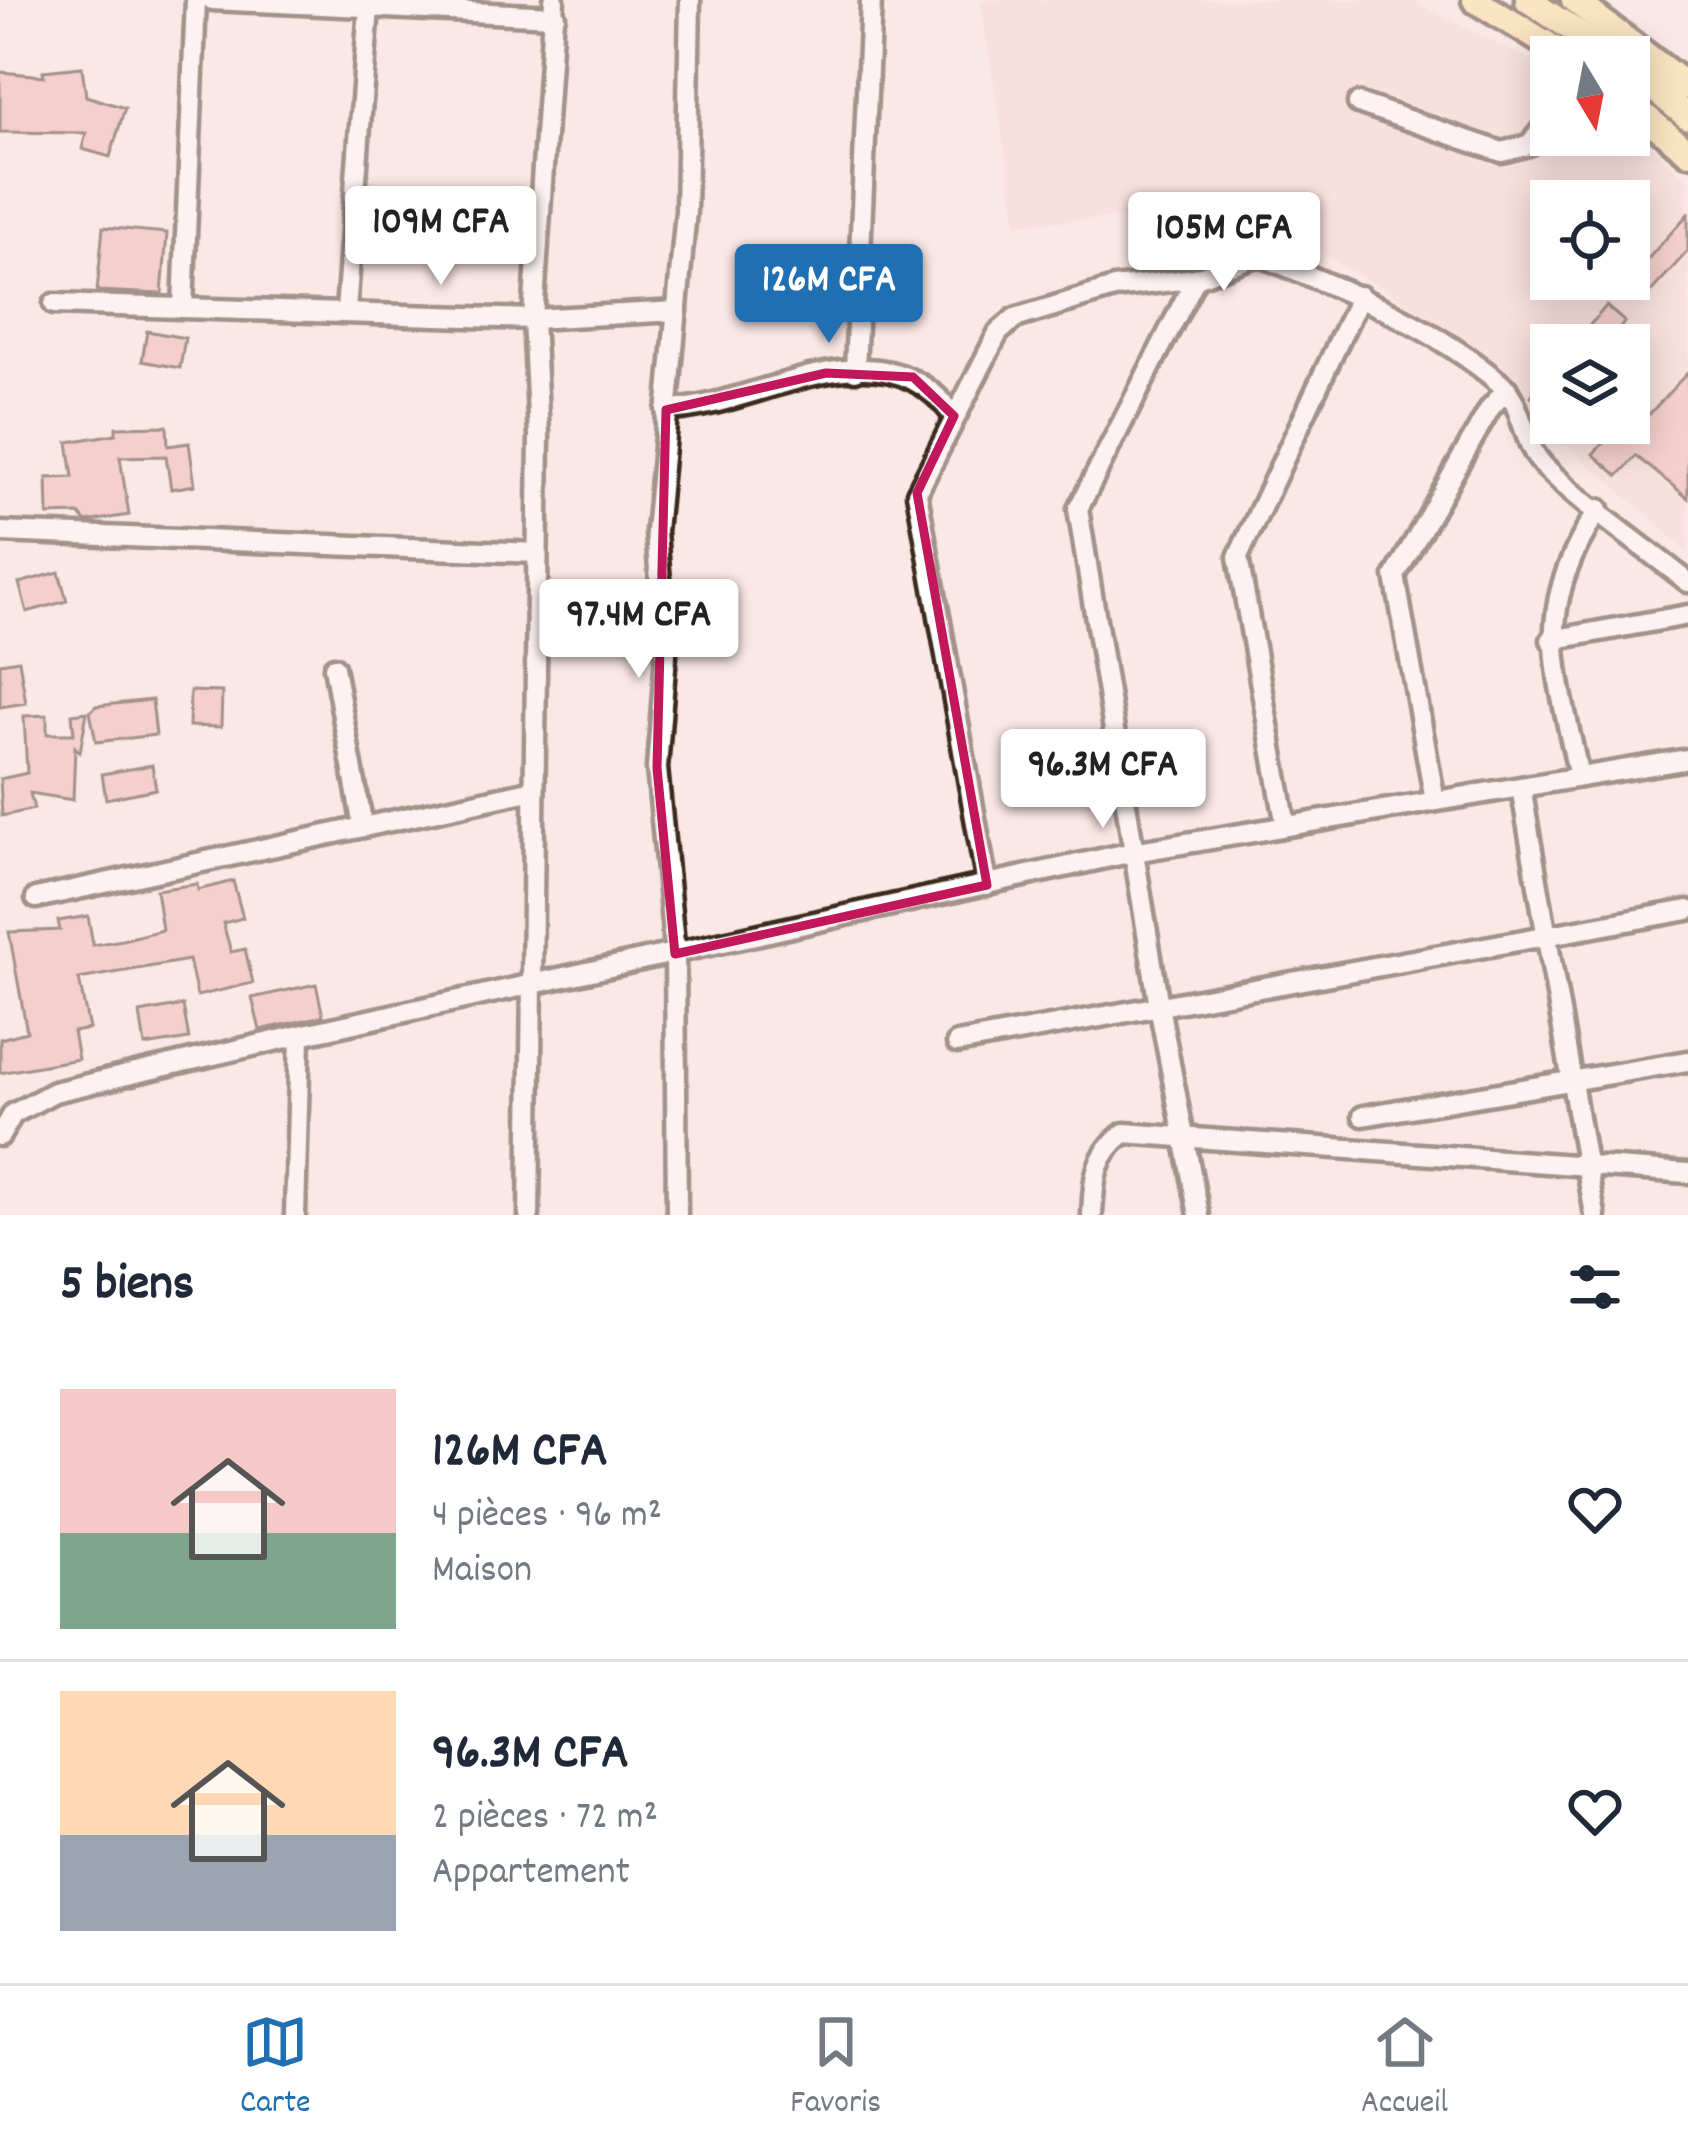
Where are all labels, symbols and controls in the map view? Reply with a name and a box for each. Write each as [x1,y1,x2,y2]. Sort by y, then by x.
north arrow [1530,36,1650,156]
map controls [1530,36,1650,444]
button: locate [1530,180,1650,300]
pin: 109M CFA [317,186,565,288]
pin: 105M CFA [1100,192,1348,294]
text: 109M CFA [372,197,510,252]
text: 105M CFA [1155,203,1293,258]
pin: 126M CFA [705,244,953,346]
text: 126M CFA [762,255,896,310]
button: layers [1530,324,1650,444]
pin: 97.4M CFA [502,579,776,681]
text: 97.4M CFA [566,590,712,645]
pin: 96.3M CFA [966,729,1240,831]
text: 96.3M CFA [1028,740,1178,795]
text: 5 biens [60,1251,194,1323]
icon: filters [1562,1254,1628,1320]
text: 126M CFA [432,1418,608,1490]
icon: home [156,1437,300,1581]
icon: heart [1562,1476,1628,1542]
text: 4 pièces · 96 m² [432,1490,662,1545]
text: Maison [432,1545,532,1600]
text: 96.3M CFA [432,1720,629,1792]
icon: home [156,1739,300,1883]
icon: heart [1562,1778,1628,1844]
text: 2 pièces · 72 m² [432,1792,658,1847]
text: Appartement [432,1847,630,1902]
tab: Carte [240,2009,311,2128]
tab: Favoris [790,2009,881,2128]
tab: Accueil [1361,2009,1448,2128]

